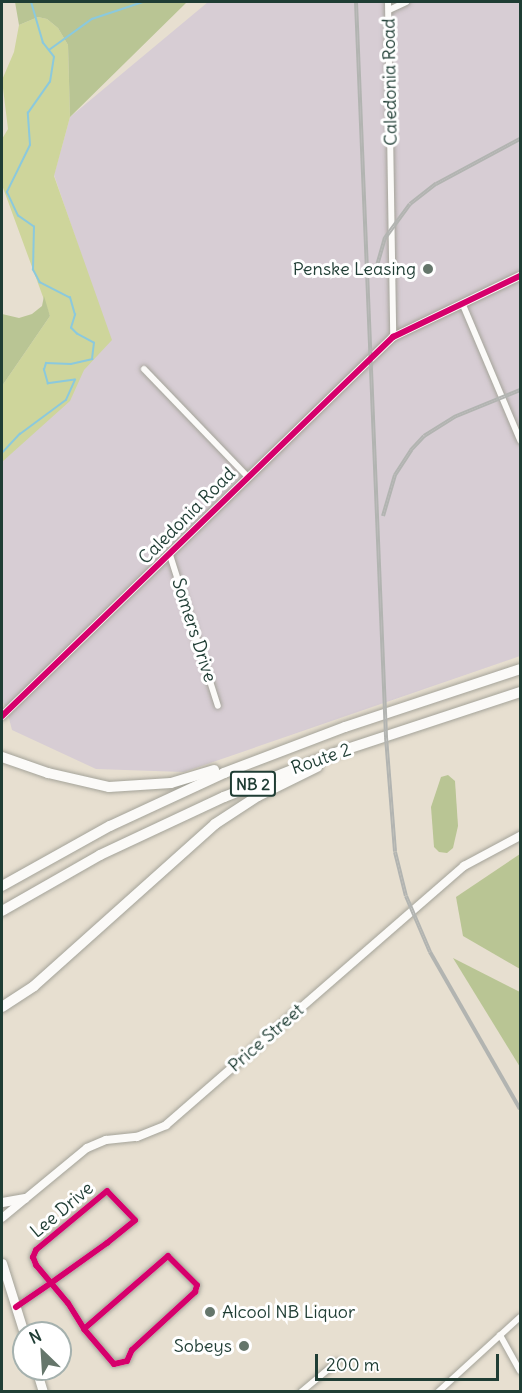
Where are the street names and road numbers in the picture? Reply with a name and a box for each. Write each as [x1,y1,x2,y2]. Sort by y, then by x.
street label: Caledonia Road [378,18,402,146]
street label: Caledonia Road [134,463,240,569]
street label: Somers Drive [167,575,221,685]
street label: Route 2 [288,739,354,779]
road number: NB 2 [229,771,277,797]
street label: Price Street [224,999,308,1077]
street label: Lee Drive [26,1177,98,1243]

